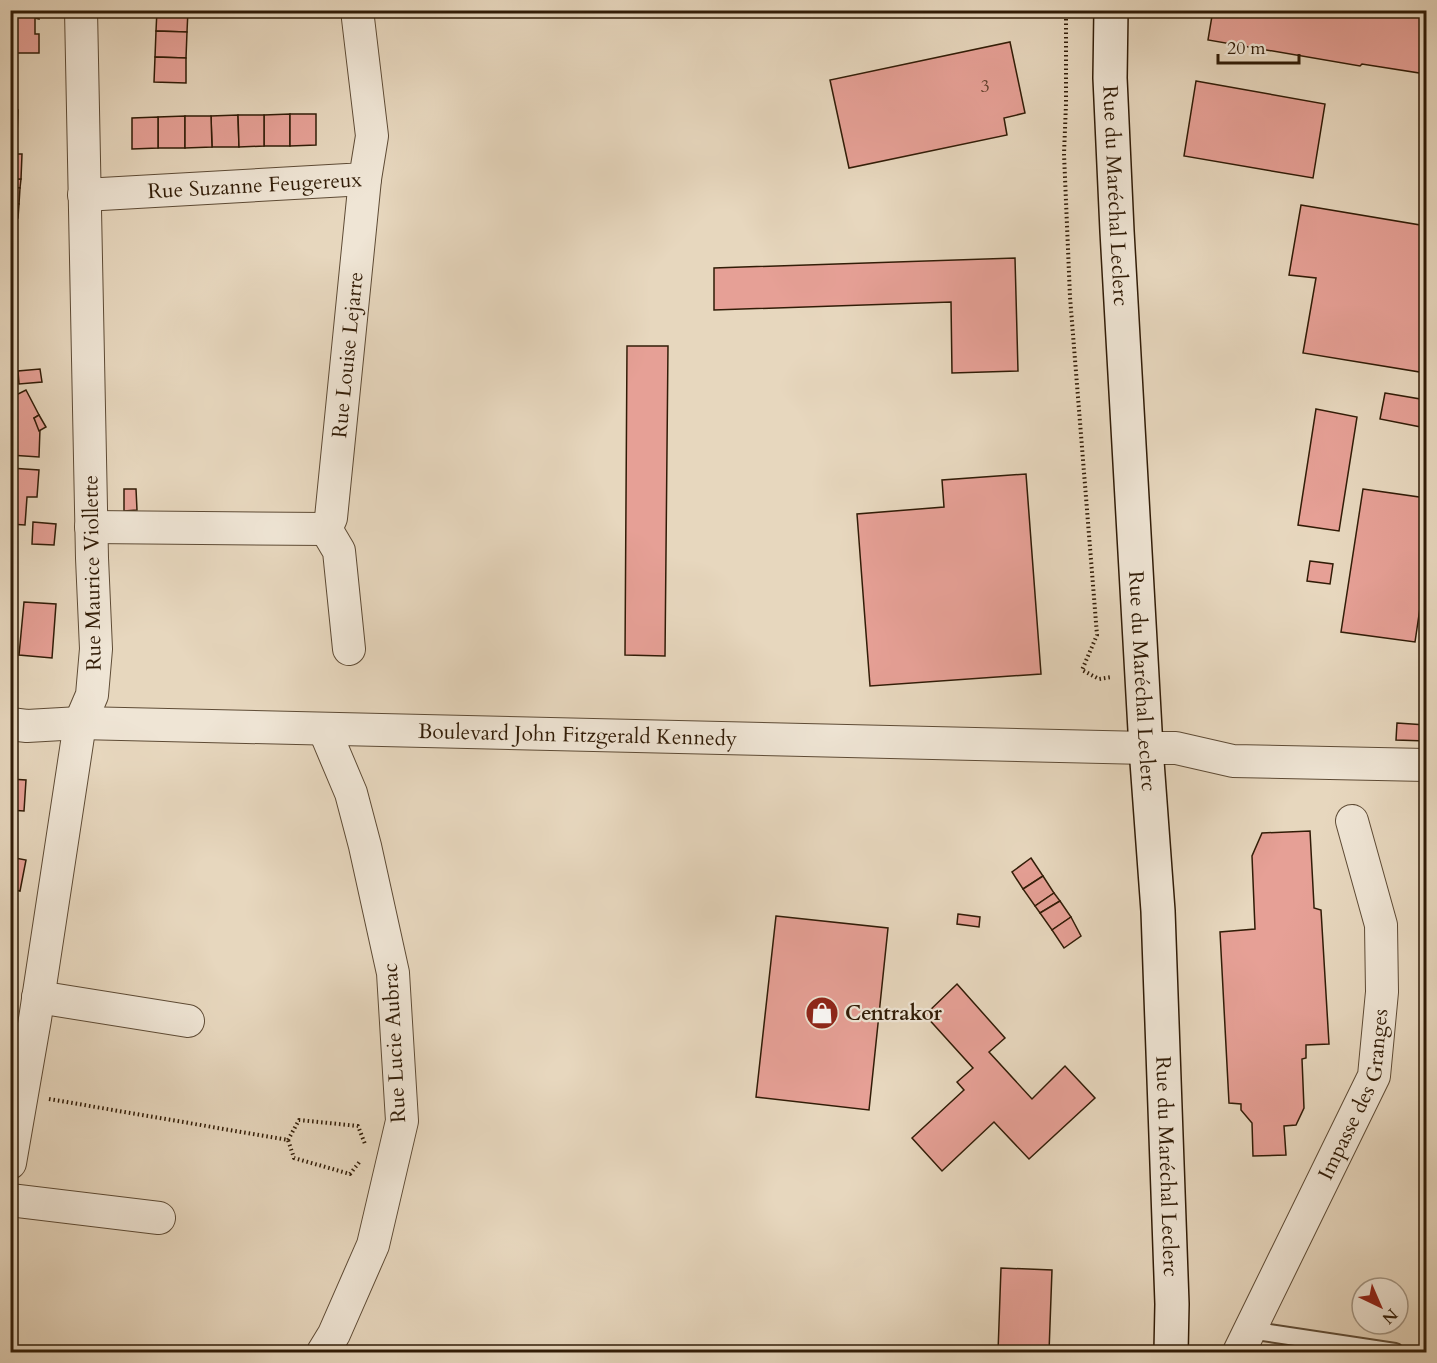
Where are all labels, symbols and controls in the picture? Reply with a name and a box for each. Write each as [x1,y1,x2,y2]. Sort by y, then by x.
scale bar [1218,27,1299,65]
text: 20 m [1227,36,1266,61]
house number: 3 [980,74,990,99]
street label: Rue du Maréchal Leclerc [1095,85,1135,307]
street label: Rue Suzanne Feugereux [147,165,363,206]
street label: Rue Louise Lejarre [325,270,371,440]
street label: Rue Maurice Viollette [76,475,109,671]
street label: Rue du Maréchal Leclerc [1121,570,1163,792]
street label: Boulevard John Fitzgerald Kennedy [418,717,737,753]
street label: Rue Lucie Aubrac [376,962,413,1124]
shop icon: Centrakor [804,995,840,1031]
place label: Centrakor [845,999,943,1028]
street label: Impasse des Granges [1311,1007,1395,1185]
street label: Rue du Maréchal Leclerc [1148,1056,1185,1277]
north arrow [1350,1276,1410,1336]
text: N [1377,1303,1402,1329]

